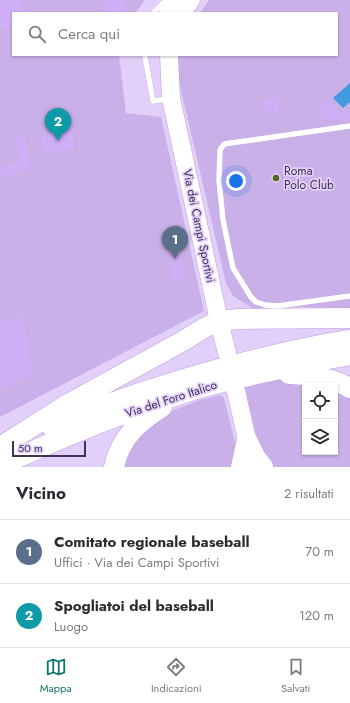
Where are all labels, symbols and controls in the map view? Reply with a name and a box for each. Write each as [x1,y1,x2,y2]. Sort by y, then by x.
search box [12,12,338,56]
icon: search [26,23,48,45]
text: Cerca qui [58,23,120,45]
pin: 2 [45,108,71,141]
place label: Roma Polo Club [284,162,334,194]
street label: Via dei Campi Sportivi [178,168,220,284]
your location [226,171,246,191]
marker: Roma Polo Club [271,173,281,183]
pin: 1 [162,226,188,259]
street label: Via del Foro Italico [123,375,220,422]
map controls [302,383,338,455]
button: locate [302,383,338,419]
button: layers [302,419,338,455]
scale bar [12,439,86,458]
text: 50 m [18,440,43,456]
text: Vicino [16,481,66,505]
text: 2 risultati [284,484,334,503]
text: Comitato regionale baseball [54,531,250,553]
text: 1 [26,542,32,561]
text: 70 m [305,542,334,561]
text: Uffici · Via dei Campi Sportivi [54,553,219,572]
text: Spogliatoi del baseball [54,595,214,617]
text: 2 [25,606,33,625]
text: 120 m [299,606,334,625]
text: Luogo [54,617,88,636]
tab: Mappa [40,656,72,696]
tab: Indicazioni [151,656,202,696]
tab: Salvati [281,656,310,696]

